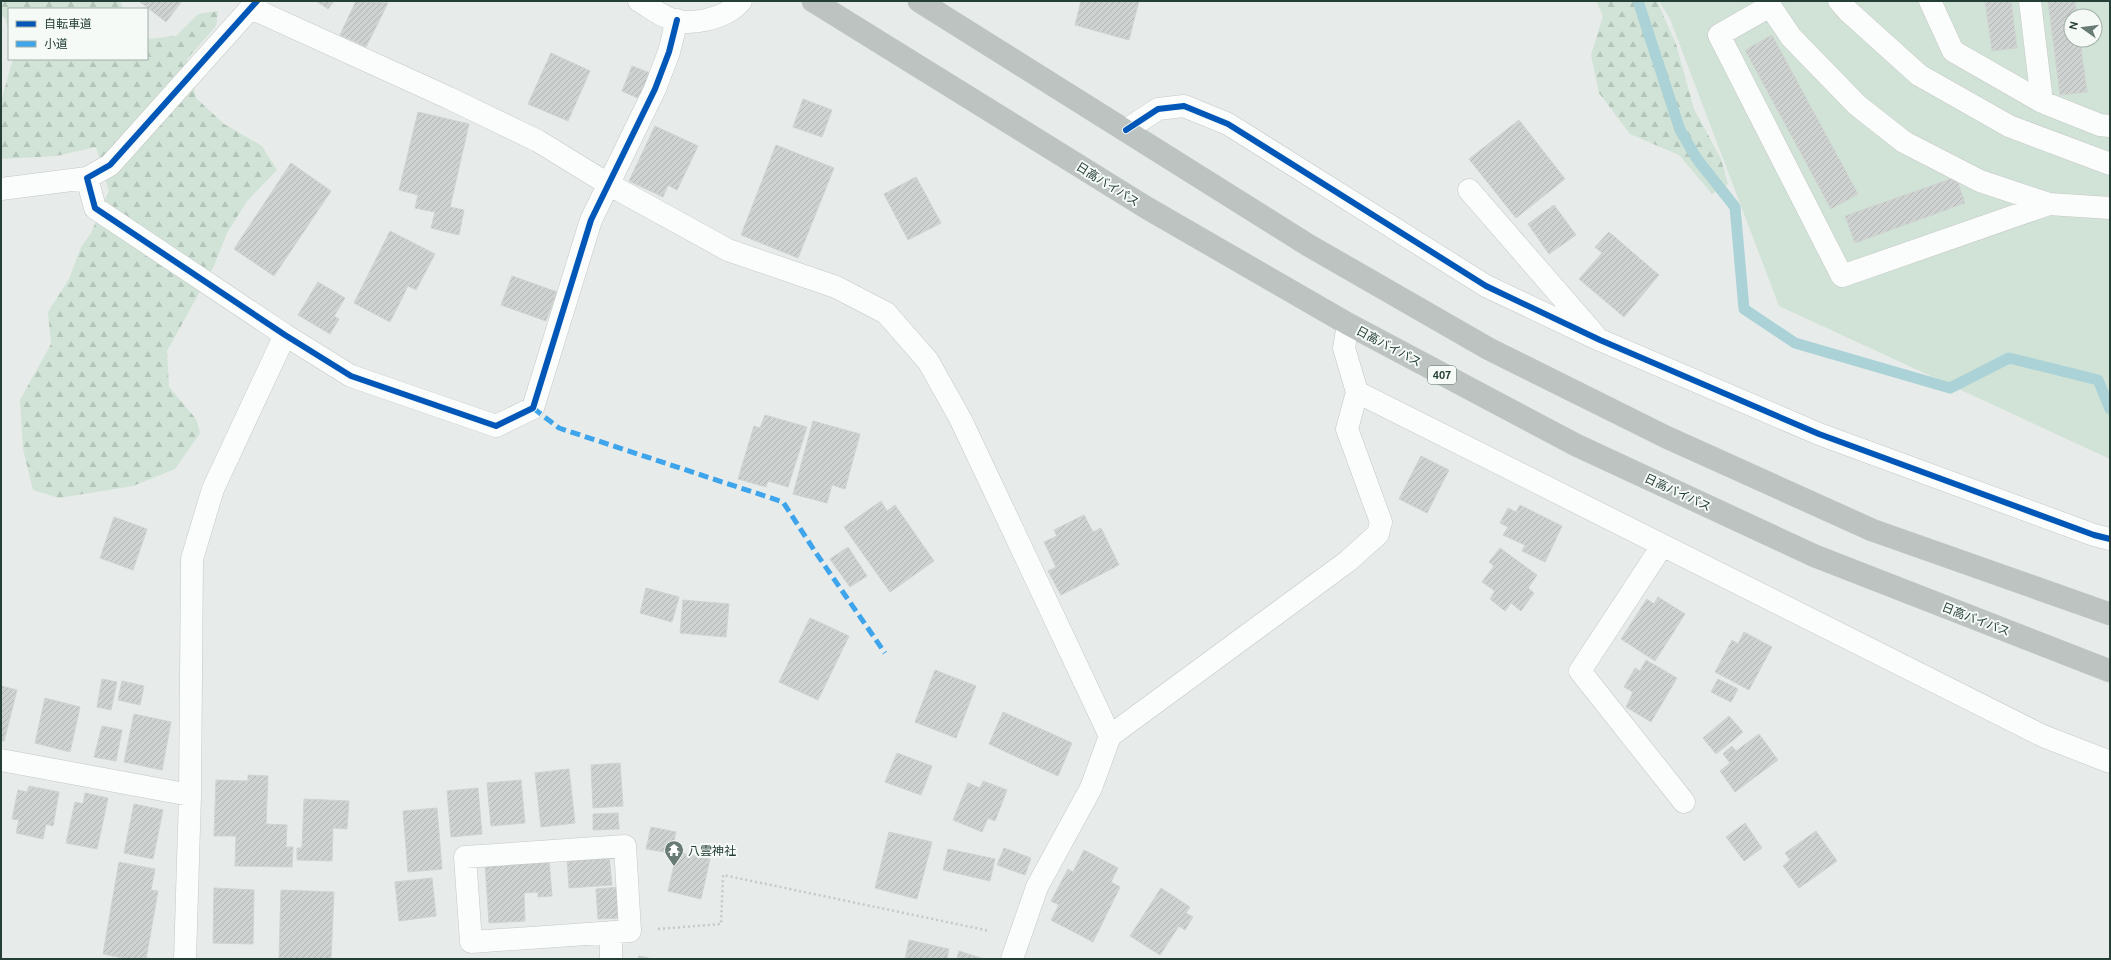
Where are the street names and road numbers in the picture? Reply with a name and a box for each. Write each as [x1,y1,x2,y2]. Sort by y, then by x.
street label: 日高バイパス [1074,159,1142,209]
street label: 日高バイパス [1354,323,1424,369]
road number: 407 [1428,366,1456,384]
street label: 日高バイパス [1643,471,1713,513]
street label: 日高バイパス [1940,600,2012,638]

